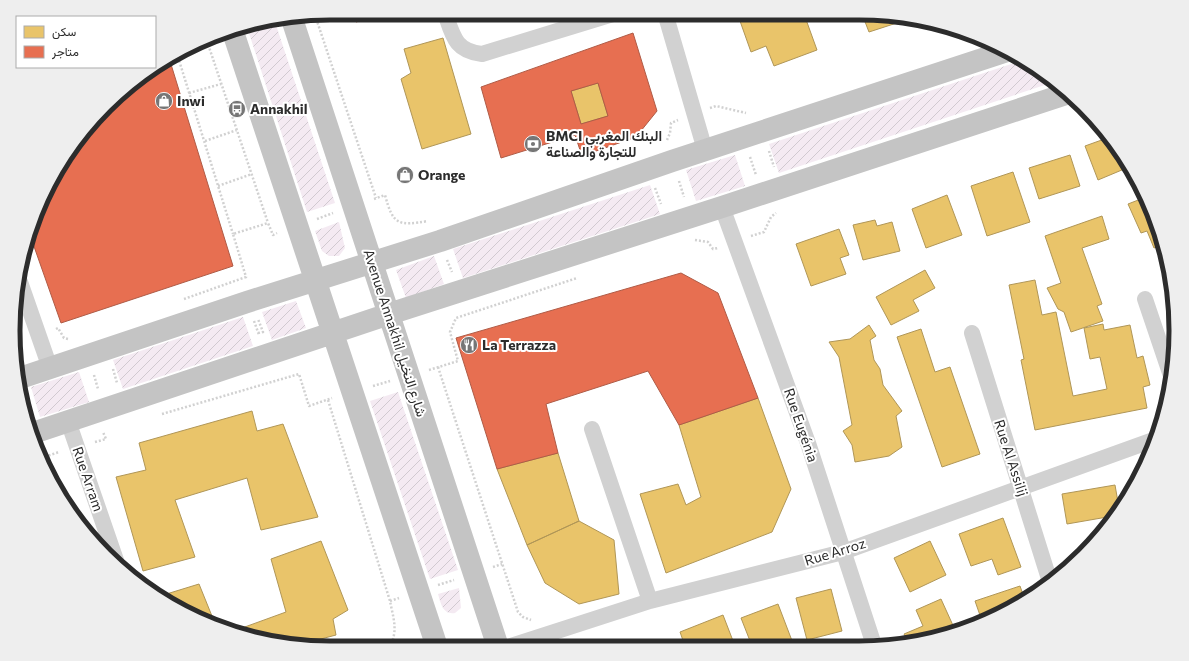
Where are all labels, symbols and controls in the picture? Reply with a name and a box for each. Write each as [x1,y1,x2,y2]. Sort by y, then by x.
legend [16,16,156,68]
text: سكن [52,24,76,40]
text: متاجر [51,44,79,60]
shop icon: Inwi [154,91,174,111]
place label: Inwi [177,92,205,109]
bus stop icon: Annakhil [227,99,247,119]
place label: Annakhil [250,100,307,117]
place label: BMCI البنك المغربي للتجارة والصناعة [546,127,662,161]
bank icon: BMCI البنك المغربي للتجارة والصناعة [523,134,543,154]
shop icon: Orange [395,165,415,185]
place label: Orange [418,166,465,183]
street label: Avenue Annakhil شارع النخيل [357,247,431,420]
restaurant icon: La Terrazza [459,335,479,355]
place label: La Terrazza [482,336,556,353]
street label: Rue Eugénia [781,386,822,464]
street label: Rue Al Assilij [991,417,1032,498]
street label: Rue Arram [69,444,107,513]
street label: Rue Arroz [802,534,868,569]

